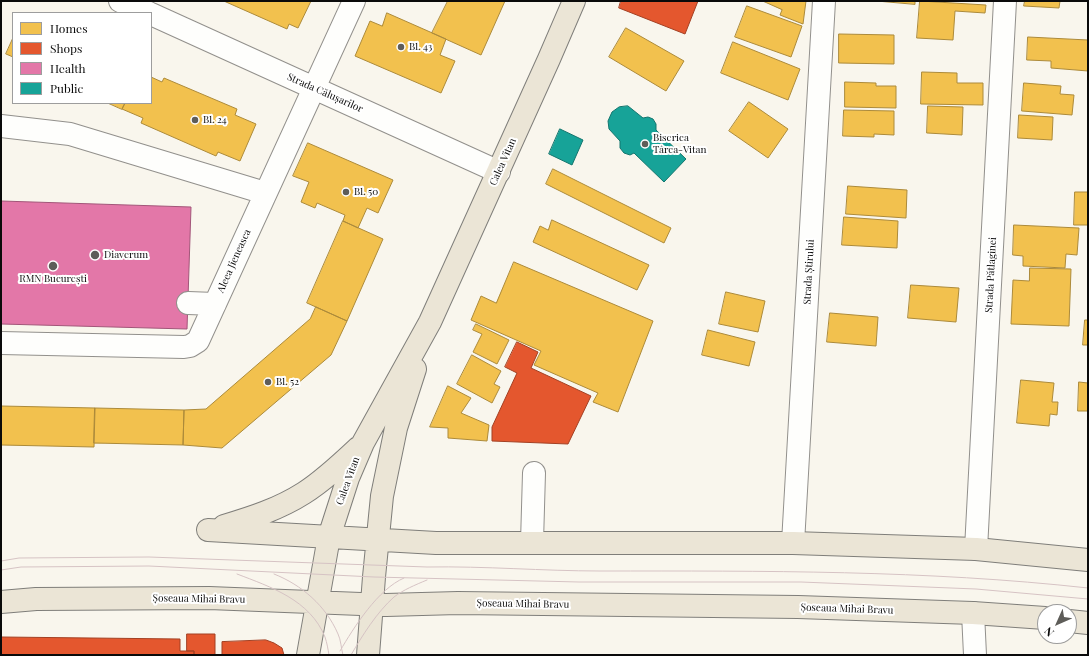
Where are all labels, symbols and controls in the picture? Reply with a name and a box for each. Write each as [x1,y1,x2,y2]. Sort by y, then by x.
legend [12,12,152,104]
text: Homes [50,20,88,36]
text: Shops [50,40,82,56]
place label: Bl. 43 [409,41,432,53]
marker: Bl. 43 [396,42,406,52]
text: Health [50,60,86,76]
street label: Strada Călușarilor [285,71,365,115]
text: Public [50,80,83,96]
place label: Bl. 24 [203,114,227,126]
marker: Bl. 24 [190,115,200,125]
place label: Biserica Târca-Vitan [653,132,706,156]
street label: Calea Vitan [487,136,519,188]
marker: Biserica Târca-Vitan [640,139,650,149]
place label: Bl. 50 [354,186,378,198]
marker: Bl. 50 [341,187,351,197]
street label: Aleea Jieneasca [215,227,253,295]
street label: Strada Pătlaginei [983,237,999,313]
street label: Strada Știrului [801,239,817,305]
marker: Diaverum [89,249,101,261]
place label: Diaverum [104,249,148,261]
marker: RMN București [47,260,59,272]
place label: RMN București [19,273,87,285]
place label: Bl. 52 [276,376,299,388]
marker: Bl. 52 [263,377,273,387]
street label: Calea Vitan [334,455,362,507]
street label: Șoseaua Mihai Bravu [152,592,246,606]
street label: Șoseaua Mihai Bravu [476,597,570,611]
street label: Șoseaua Mihai Bravu [800,601,894,617]
north arrow [1037,604,1077,644]
text: N [1041,624,1057,640]

